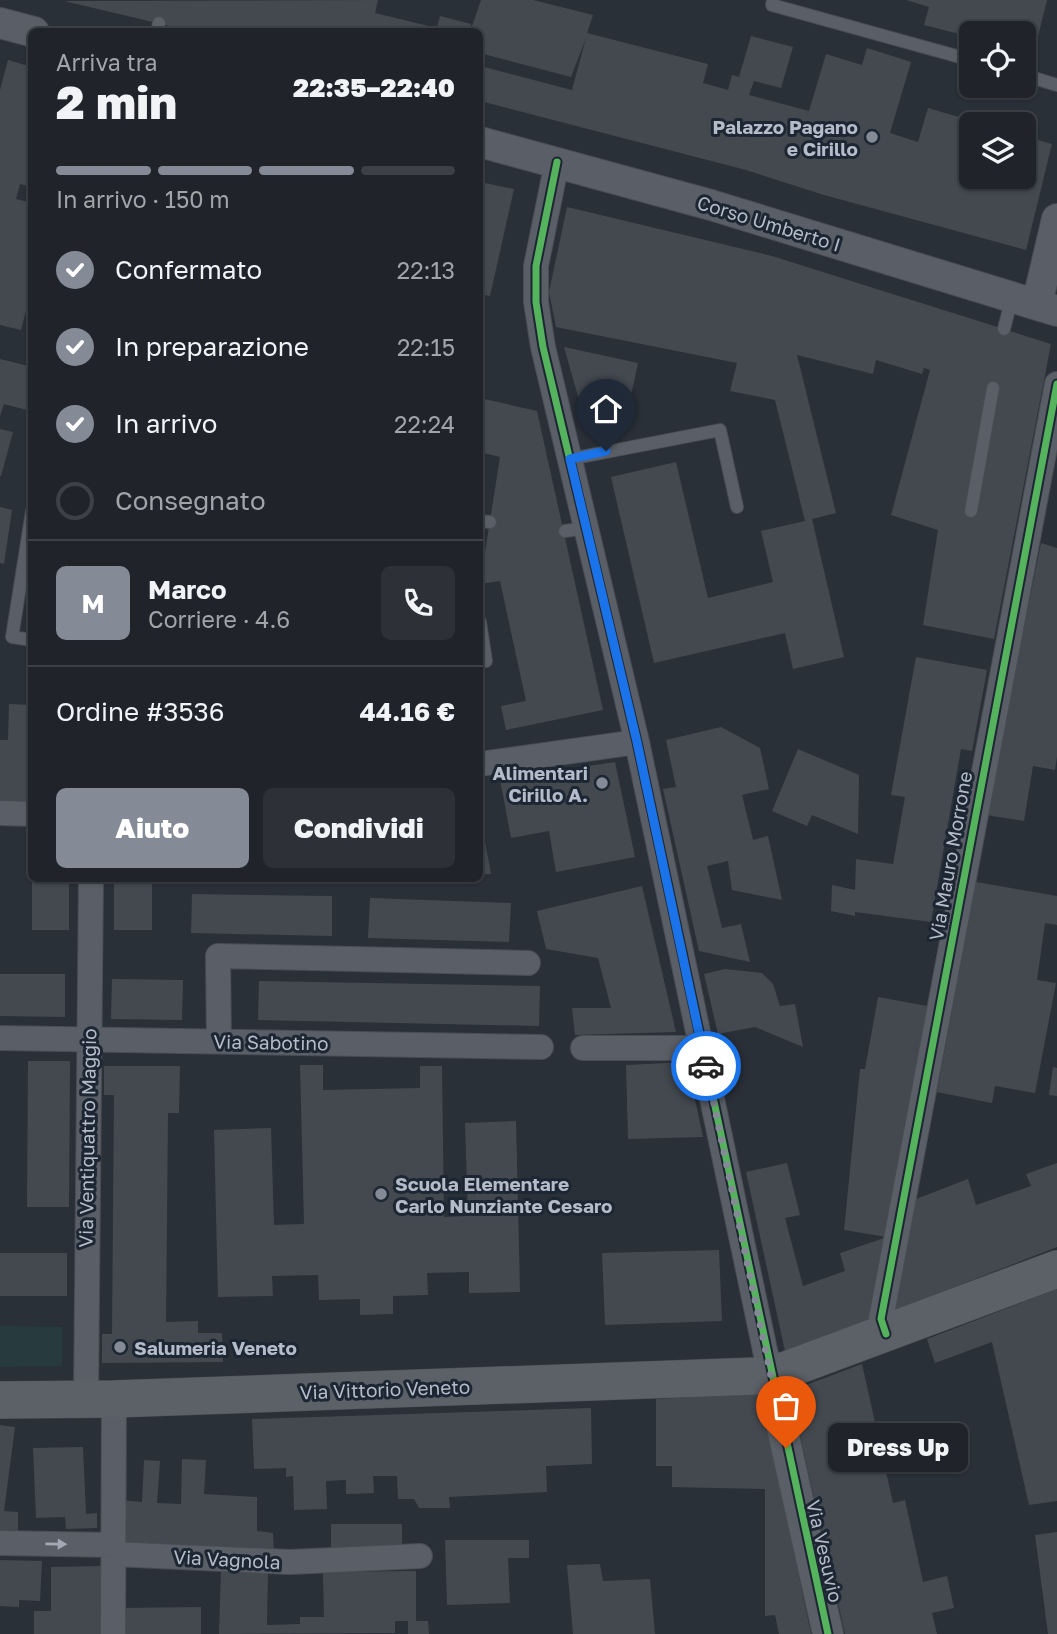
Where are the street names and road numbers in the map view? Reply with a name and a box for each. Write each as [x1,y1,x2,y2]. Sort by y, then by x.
street label: Corso Umberto I [694,190,844,256]
street label: Via Mauro Morrone [924,769,976,943]
street label: Via Ventiquattro Maggio [74,1028,100,1248]
street label: Via Sabotino [213,1029,329,1055]
street label: Via Vittorio Veneto [299,1375,471,1403]
street label: Via Vesuvio [802,1497,848,1605]
street label: Via Vagnola [173,1545,281,1573]

